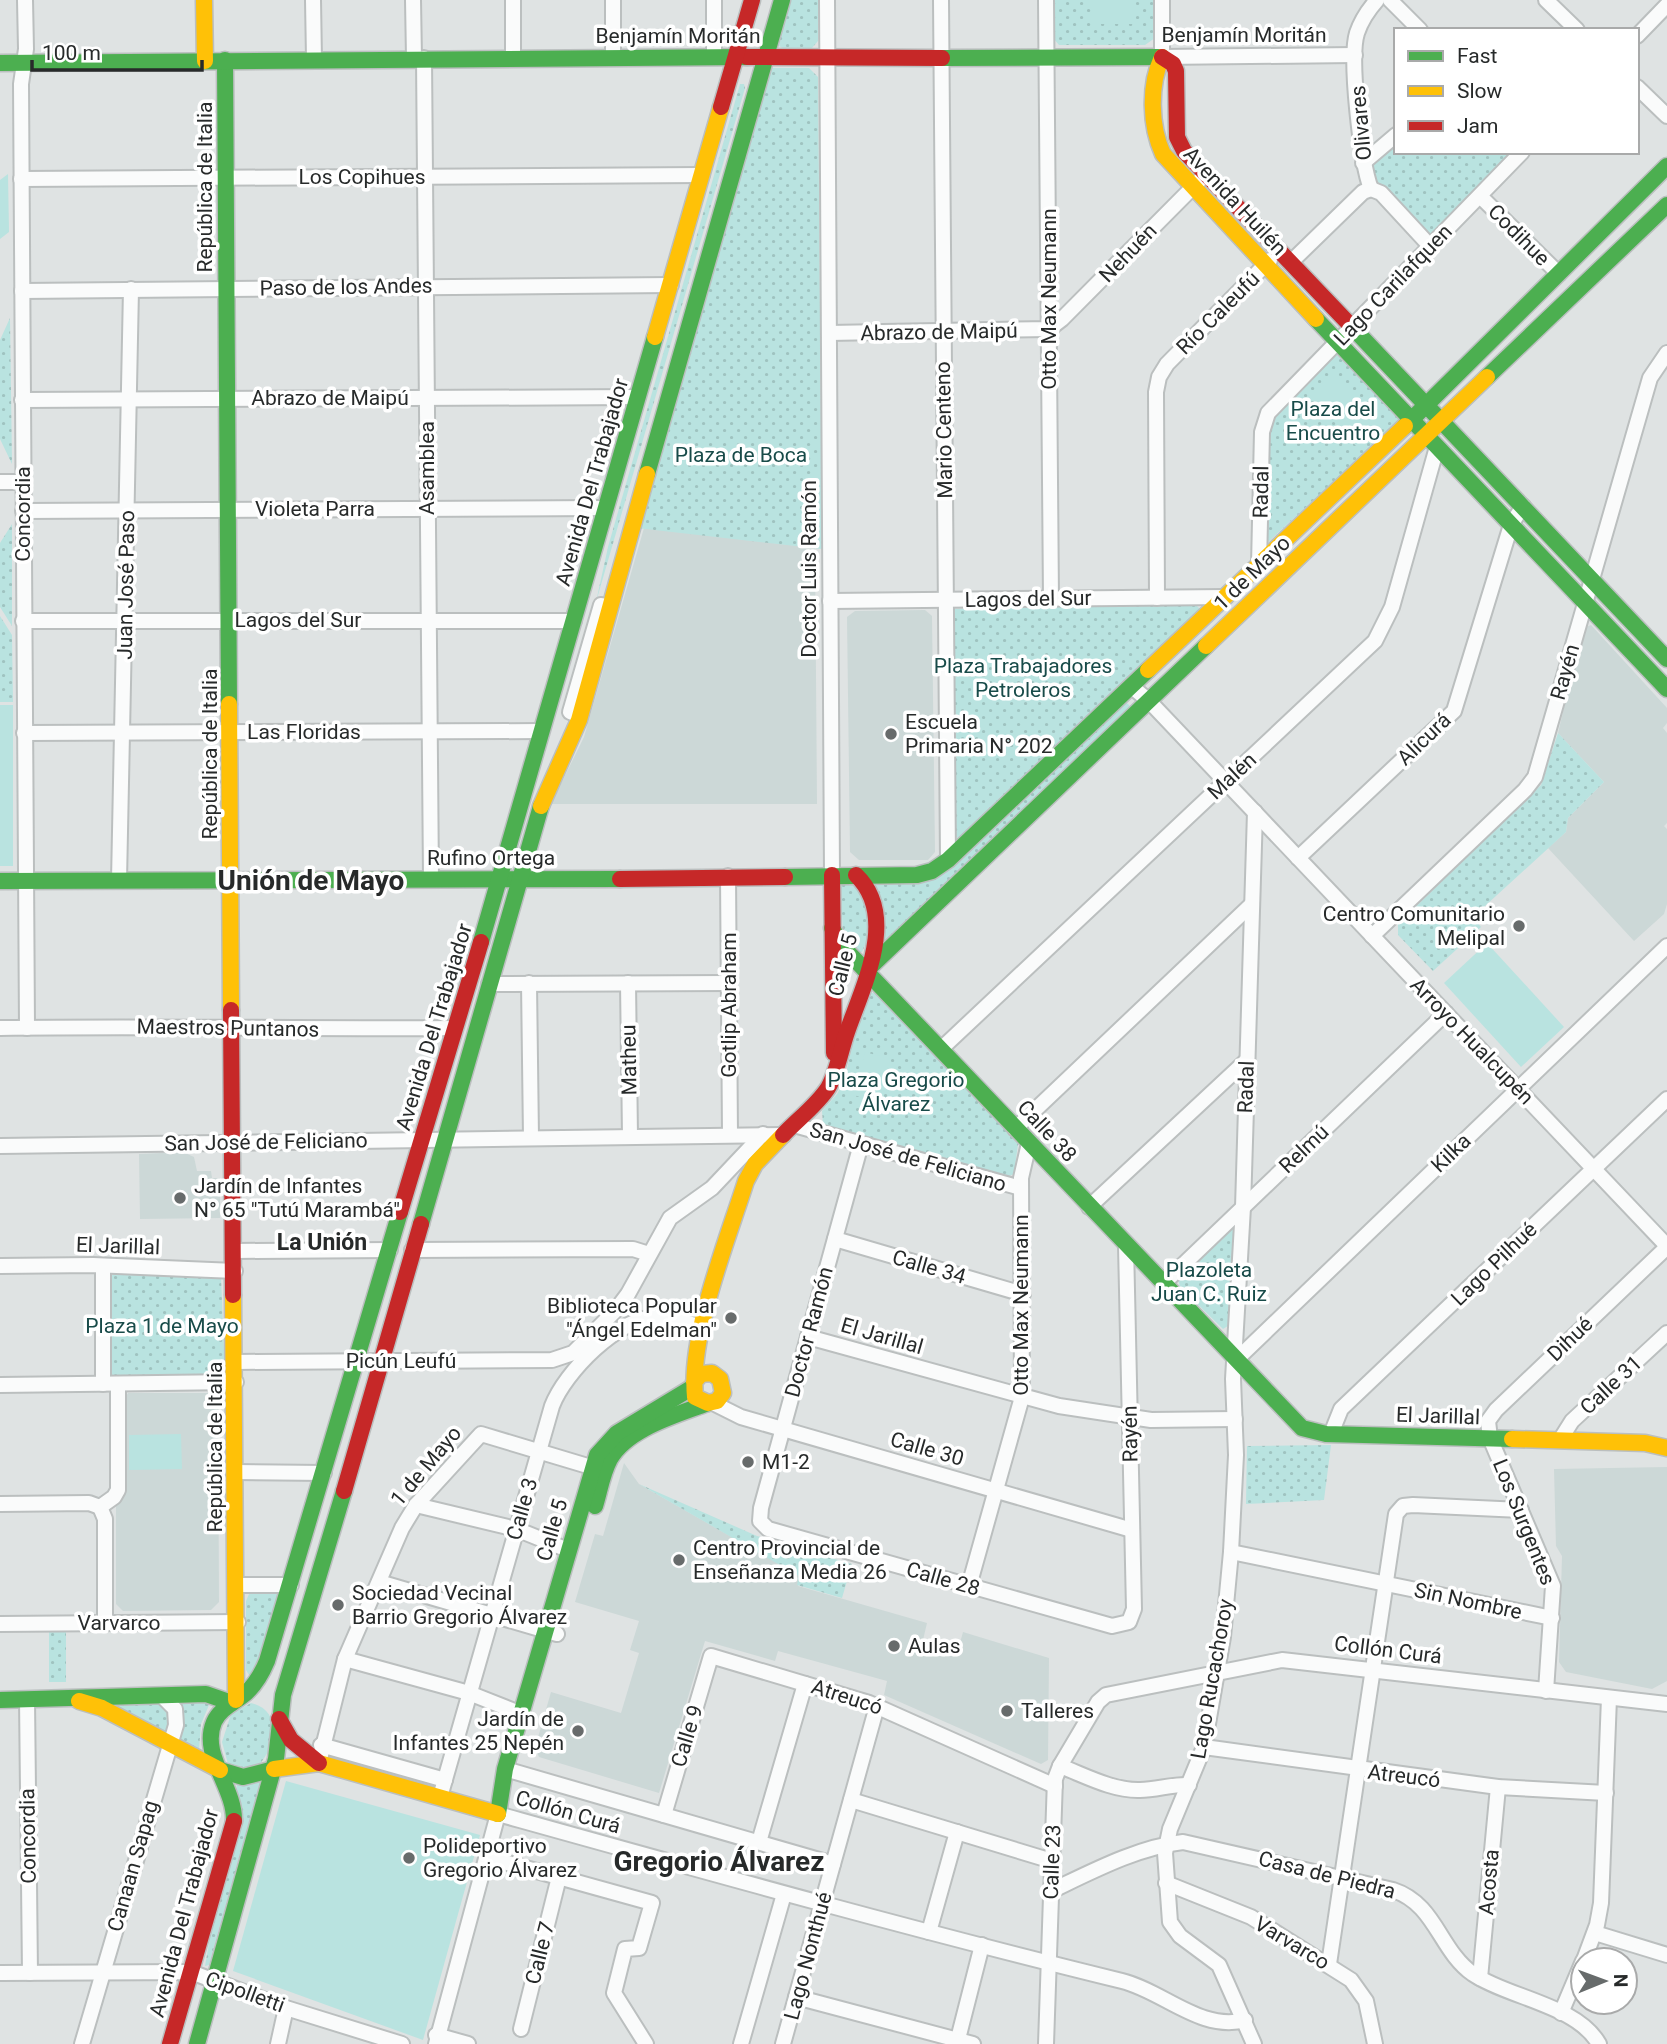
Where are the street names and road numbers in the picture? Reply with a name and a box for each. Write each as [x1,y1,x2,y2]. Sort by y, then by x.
street label: Benjamín Moritán [1161,23,1327,47]
street label: Benjamín Moritán [595,24,761,48]
street label: Olivares [1346,85,1376,161]
street label: República de Italia [193,102,217,272]
street label: Avenida Huilén [1179,142,1291,260]
street label: Los Copihues [299,165,426,189]
street label: Codihue [1483,199,1555,271]
street label: Otto Max Neumann [1037,208,1061,390]
street label: Nehuén [1094,219,1162,287]
street label: Lago Carilafquen [1329,220,1457,350]
street label: Río Caleufú [1172,267,1264,359]
street label: Paso de los Andes [259,273,433,301]
street label: Abrazo de Maipú [860,319,1018,345]
street label: Mario Centeno [931,361,957,499]
street label: Avenida Del Trabajador [551,375,633,589]
street label: Abrazo de Maipú [251,386,409,410]
street label: Asamblea [415,421,439,515]
street label: Radal [1249,465,1273,519]
street label: Concordia [11,466,35,562]
street label: Doctor Luis Ramón [797,480,821,658]
street label: Violeta Parra [255,497,375,521]
street label: Juan José Paso [113,510,139,660]
street label: 1 de Mayo [1209,531,1295,615]
street label: Lagos del Sur [964,586,1092,612]
street label: Lagos del Sur [234,608,362,632]
street label: Rayén [1546,641,1584,703]
street label: República de Italia [198,669,222,839]
street label: Alicurá [1392,708,1456,770]
street label: Las Floridas [247,720,361,744]
street label: Malén [1203,748,1261,804]
street label: Rufino Ortega [427,846,555,870]
street label: Avenida Del Trabajador [391,921,477,1133]
street label: Calle 5 [824,931,862,999]
street label: Gotlip Abraham [717,932,741,1078]
street label: Arroyo Hualcupén [1405,973,1539,1109]
street label: Maestros Puntanos [136,1014,320,1042]
street label: Matheu [616,1024,642,1096]
street label: Radal [1233,1060,1259,1114]
street label: Calle 38 [1013,1095,1081,1167]
street label: San José de Feliciano [807,1117,1009,1197]
street label: Relmú [1274,1120,1334,1178]
street label: San José de Feliciano [164,1128,368,1156]
street label: Kilka [1426,1129,1476,1177]
street label: Otto Max Neumann [1009,1214,1033,1396]
street label: Lago Pilhué [1446,1217,1542,1311]
street label: El Jarillal [75,1233,161,1259]
street label: Calle 34 [890,1245,969,1289]
street label: Doctor Ramón [780,1264,838,1400]
street label: Dihué [1543,1312,1597,1366]
street label: El Jarillal [838,1313,926,1359]
street label: Picún Leufú [346,1349,456,1373]
street label: Calle 31 [1575,1351,1647,1419]
street label: República de Italia [203,1362,227,1532]
street label: El Jarillal [1395,1403,1481,1429]
street label: Rayén [1118,1405,1142,1463]
street label: 1 de Mayo [386,1421,466,1511]
street label: Calle 30 [888,1427,966,1471]
street label: Los Surgentes [1488,1456,1560,1588]
street label: Calle 3 [502,1475,542,1543]
street label: Calle 5 [532,1496,572,1564]
street label: Calle 28 [904,1557,982,1601]
street label: Sin Nombre [1412,1578,1524,1624]
street label: Lago Rucachoroy [1186,1597,1238,1761]
street label: Varvarco [78,1611,160,1635]
street label: Collón Curá [1333,1632,1443,1668]
street label: Atreucó [809,1674,885,1720]
street label: Calle 9 [666,1702,708,1770]
street label: Atreucó [1366,1760,1442,1792]
street label: Collón Curá [513,1786,623,1838]
street label: Concordia [15,1788,41,1884]
street label: Canaan Sapag [103,1798,163,1934]
street label: Avenida Del Trabajador [145,1806,223,2020]
street label: Calle 23 [1039,1824,1065,1900]
street label: Casa de Piedra [1256,1846,1398,1904]
street label: Acosta [1474,1848,1504,1916]
street label: Lago Nonthué [779,1889,837,2023]
street label: Varvarco [1250,1911,1334,1975]
street label: Calle 7 [521,1919,559,1987]
street label: Cipolletti [202,1967,288,2017]

